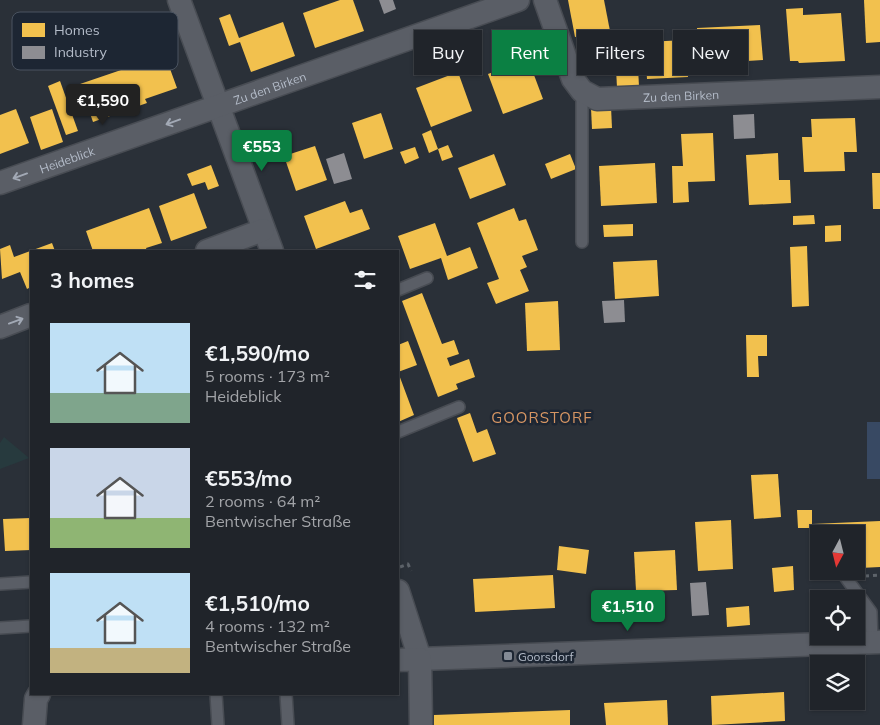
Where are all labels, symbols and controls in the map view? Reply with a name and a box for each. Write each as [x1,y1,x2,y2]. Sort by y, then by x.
legend [12,12,178,70]
text: Homes [54,21,100,39]
chip: Buy [414,30,482,75]
chip: Rent [492,30,567,75]
chip: Filters [577,30,663,75]
chip: New [673,30,748,75]
text: Industry [54,43,108,61]
street label: Zu den Birken [231,68,308,107]
pin: €1,590 [62,84,144,126]
street label: Zu den Birken [643,86,719,105]
text: €1,590 [77,90,129,110]
one-way arrow [165,118,181,127]
pin: €553 [232,130,292,172]
text: €553 [243,136,281,156]
street label: Heideblick [37,142,97,176]
one-way arrow [12,172,28,181]
icon: filters [351,266,379,294]
text: 3 homes [50,267,134,293]
one-way arrow [7,316,23,325]
text: €1,590/mo [205,340,310,366]
icon: home [90,343,150,403]
text: 5 rooms · 173 m² [205,366,330,386]
text: Heideblick [205,386,281,406]
district label: GOORSTORF [491,408,593,427]
text: €553/mo [205,465,292,491]
icon: home [90,468,150,528]
text: 2 rooms · 64 m² [205,491,320,511]
text: Bentwischer Straße [205,511,351,531]
north arrow [810,525,865,580]
map controls [810,525,865,710]
text: €1,510/mo [205,590,310,616]
pin: €1,510 [587,590,669,632]
button: locate [810,590,865,645]
icon: home [90,593,150,653]
text: €1,510 [602,596,654,616]
text: 4 rooms · 132 m² [205,616,330,636]
text: Bentwischer Straße [205,636,351,656]
place label: Goorsdorf [518,649,574,664]
marker: Goorsdorf [502,650,514,662]
button: layers [810,655,865,710]

